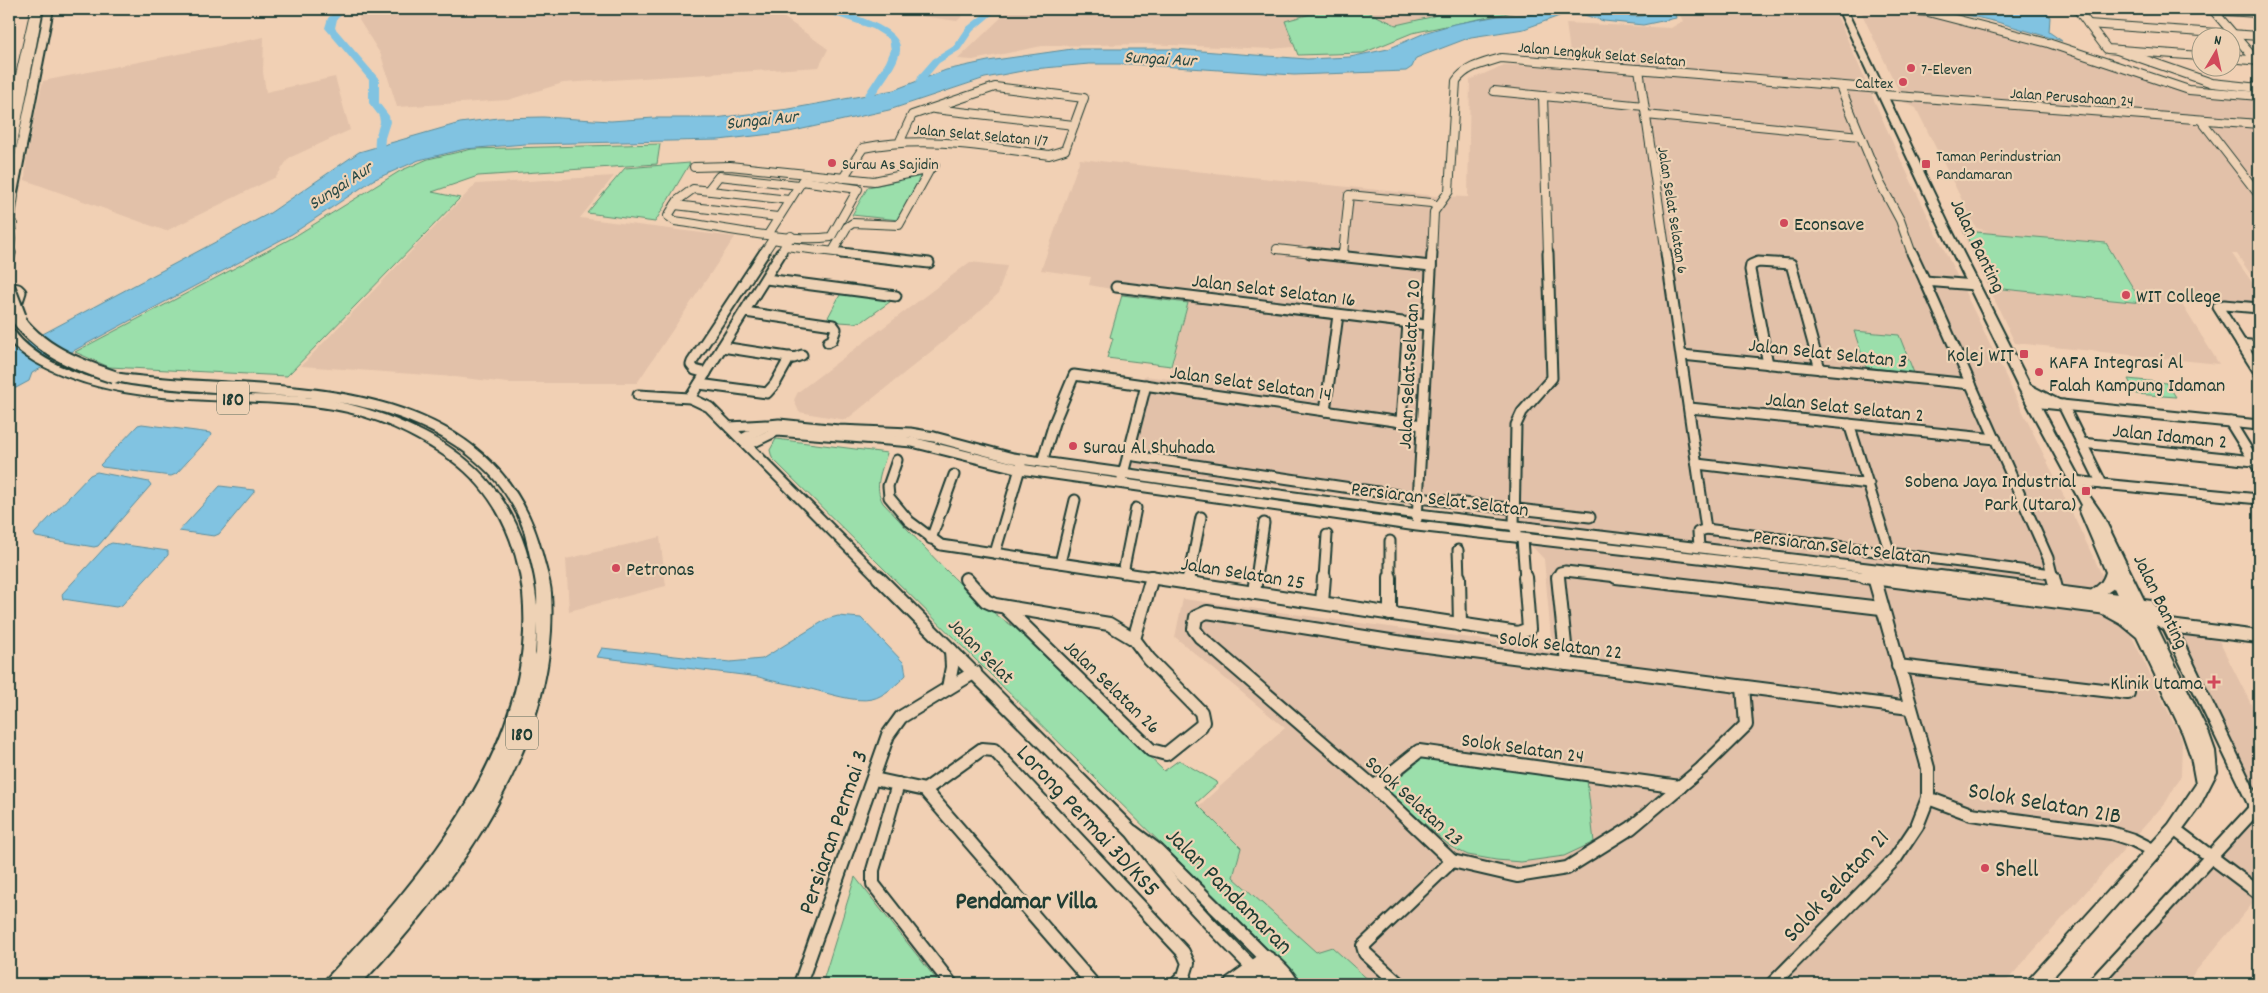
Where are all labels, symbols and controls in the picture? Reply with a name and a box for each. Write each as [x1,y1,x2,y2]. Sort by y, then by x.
north arrow [2190,28,2240,78]
text: N [2213,31,2223,52]
street label: Jalan Lengkuk Selat Selatan [1517,37,1687,74]
water label: Sungai Aur [1123,46,1199,75]
place label: 7-Eleven [1921,59,1972,82]
marker: 7-Eleven [1905,62,1917,74]
place label: Caltex [1855,73,1893,96]
marker: Caltex [1897,76,1909,88]
street label: Jalan Perusahaan 24 [2009,83,2135,114]
water label: Sungai Aur [725,105,802,138]
street label: Jalan Selat Selatan 1/7 [913,119,1049,154]
street label: Jalan Selat Selatan 6 [1650,145,1693,276]
place label: Taman Perindustrian Pandamaran [1936,146,2061,187]
place label: Surau As Sajidin [842,154,939,177]
water label: Sungai Aur [304,156,380,217]
marker: Surau As Sajidin [826,157,838,169]
marker: Taman Perindustrian Pandamaran [1920,158,1932,170]
street label: Jalan Banting [1941,194,2011,298]
place label: Econsave [1794,212,1864,240]
marker: Econsave [1778,217,1790,229]
street label: Jalan Selat Selatan 16 [1190,268,1357,316]
street label: Jalan Selat Selatan 20 [1393,278,1429,450]
place label: WIT College [2136,284,2221,312]
marker: WIT College [2120,289,2132,301]
street label: Jalan Selat Selatan 3 [1747,333,1908,377]
place label: Kolej WIT [1947,343,2014,371]
marker: Kolej WIT [2018,348,2030,360]
place label: KAFA Integrasi Al Falah Kampung Idaman [2049,350,2225,401]
street label: Jalan Selat Selatan 14 [1168,360,1333,410]
marker: KAFA Integrasi Al Falah Kampung Idaman [2033,366,2045,378]
road number: 180 [217,382,249,414]
street label: Jalan Selat Selatan 2 [1764,387,1925,431]
street label: Jalan Idaman 2 [2111,418,2228,458]
place label: Surau Al Shuhada [1083,435,1215,463]
marker: Surau Al Shuhada [1067,440,1079,452]
place label: Sobena Jaya Industrial Park (Utara) [1904,469,2076,520]
street label: Persiaran Selat Selatan [1349,476,1530,526]
marker: Sobena Jaya Industrial Park (Utara) [2080,485,2092,497]
street label: Persiaran Selat Selatan [1751,524,1932,574]
street label: Jalan Banting [2124,550,2194,654]
street label: Jalan Selatan 25 [1179,551,1306,599]
place label: Petronas [626,557,695,585]
marker: Petronas [610,562,622,574]
street label: Jalan Selat [940,613,1019,692]
street label: Solok Selatan 22 [1497,626,1624,668]
street label: Jalan Selatan 26 [1056,634,1166,742]
place label: Klinik Utama [2110,671,2204,699]
marker: Klinik Utama [2207,675,2221,689]
road number: 180 [506,716,538,750]
street label: Solok Selatan 24 [1459,728,1586,772]
street label: Lorong Permai 3D/KS5 [1007,738,1167,906]
street label: Persiaran Permai 3 [791,746,879,920]
street label: Solok Selatan 23 [1358,750,1468,854]
street label: Solok Selatan 21B [1965,775,2124,835]
street label: Jalan Pandamaran [1156,821,1299,964]
street label: Solok Selatan 21 [1776,823,1899,951]
place label: Shell [1995,854,2039,888]
marker: Shell [1979,862,1991,874]
district label: Pendamar Villa [955,885,1098,921]

